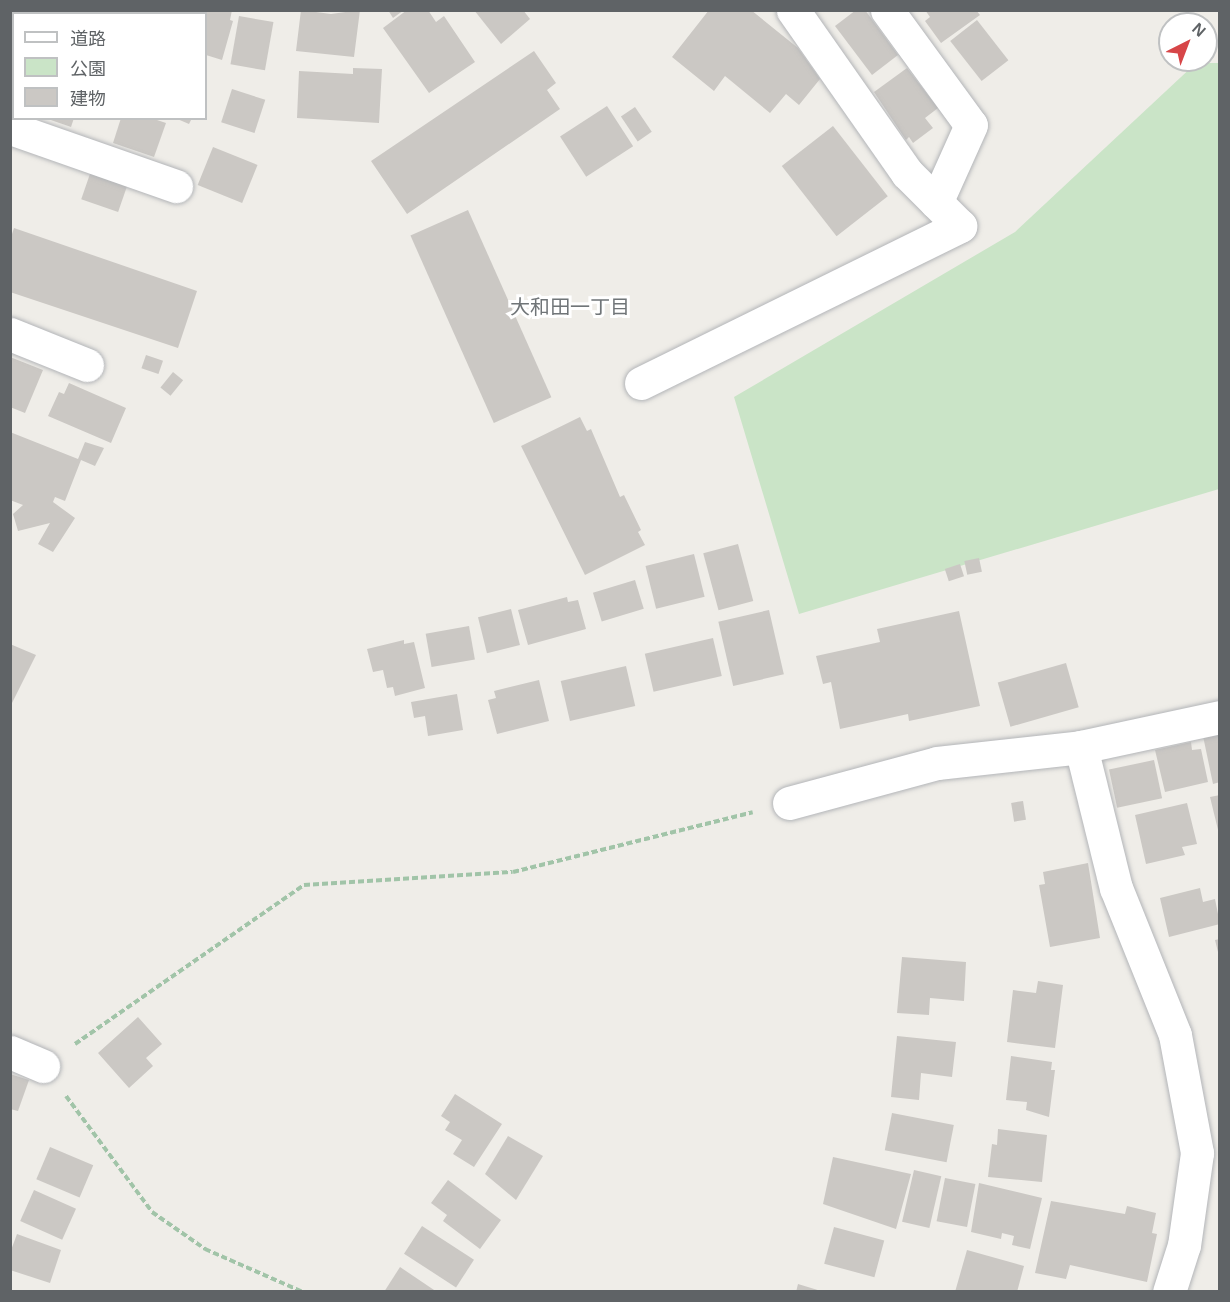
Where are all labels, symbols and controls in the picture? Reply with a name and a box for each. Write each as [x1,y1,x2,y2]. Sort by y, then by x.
legend [12,12,207,120]
north arrow [1158,12,1218,72]
text: N [1189,20,1209,40]
text: 道路 [70,29,106,49]
text: 公園 [70,59,106,79]
text: 建物 [70,89,106,109]
district label: 大和田一丁目 [510,295,630,319]

